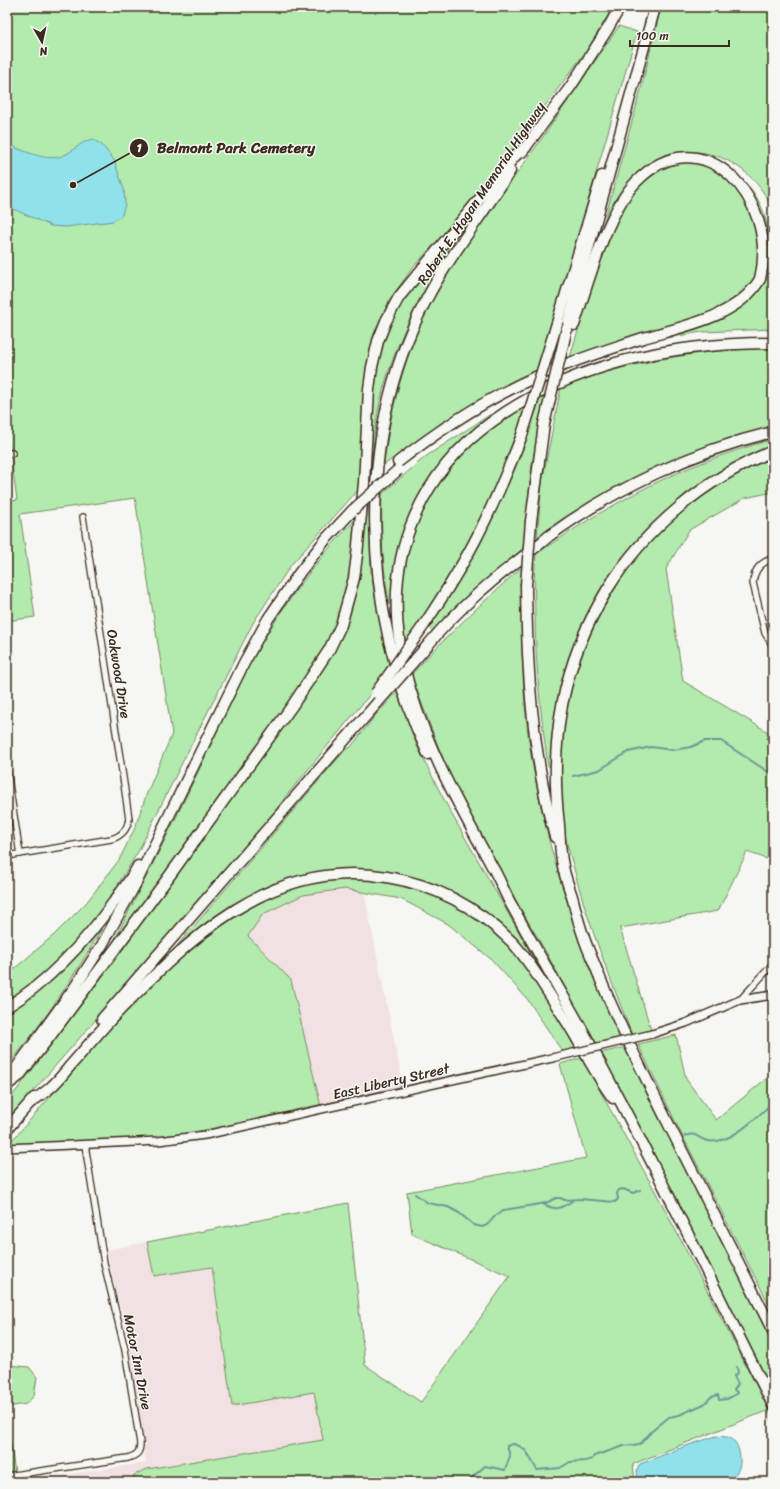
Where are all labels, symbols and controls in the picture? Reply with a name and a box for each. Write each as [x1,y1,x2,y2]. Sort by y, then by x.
north arrow [22,22,62,62]
scale bar [630,22,729,48]
text: 100 m [636,25,669,47]
text: N [38,41,50,61]
street label: Robert E. Hagan Memorial Highway [411,96,553,290]
callout: Belmont Park Cemetery [129,134,323,161]
text: Belmont Park Cemetery [157,135,316,161]
text: 1 [136,137,142,159]
street label: Oakwood Drive [99,628,138,720]
street label: East Liberty Street [330,1056,453,1107]
street label: Motor Inn Drive [116,1312,159,1412]

